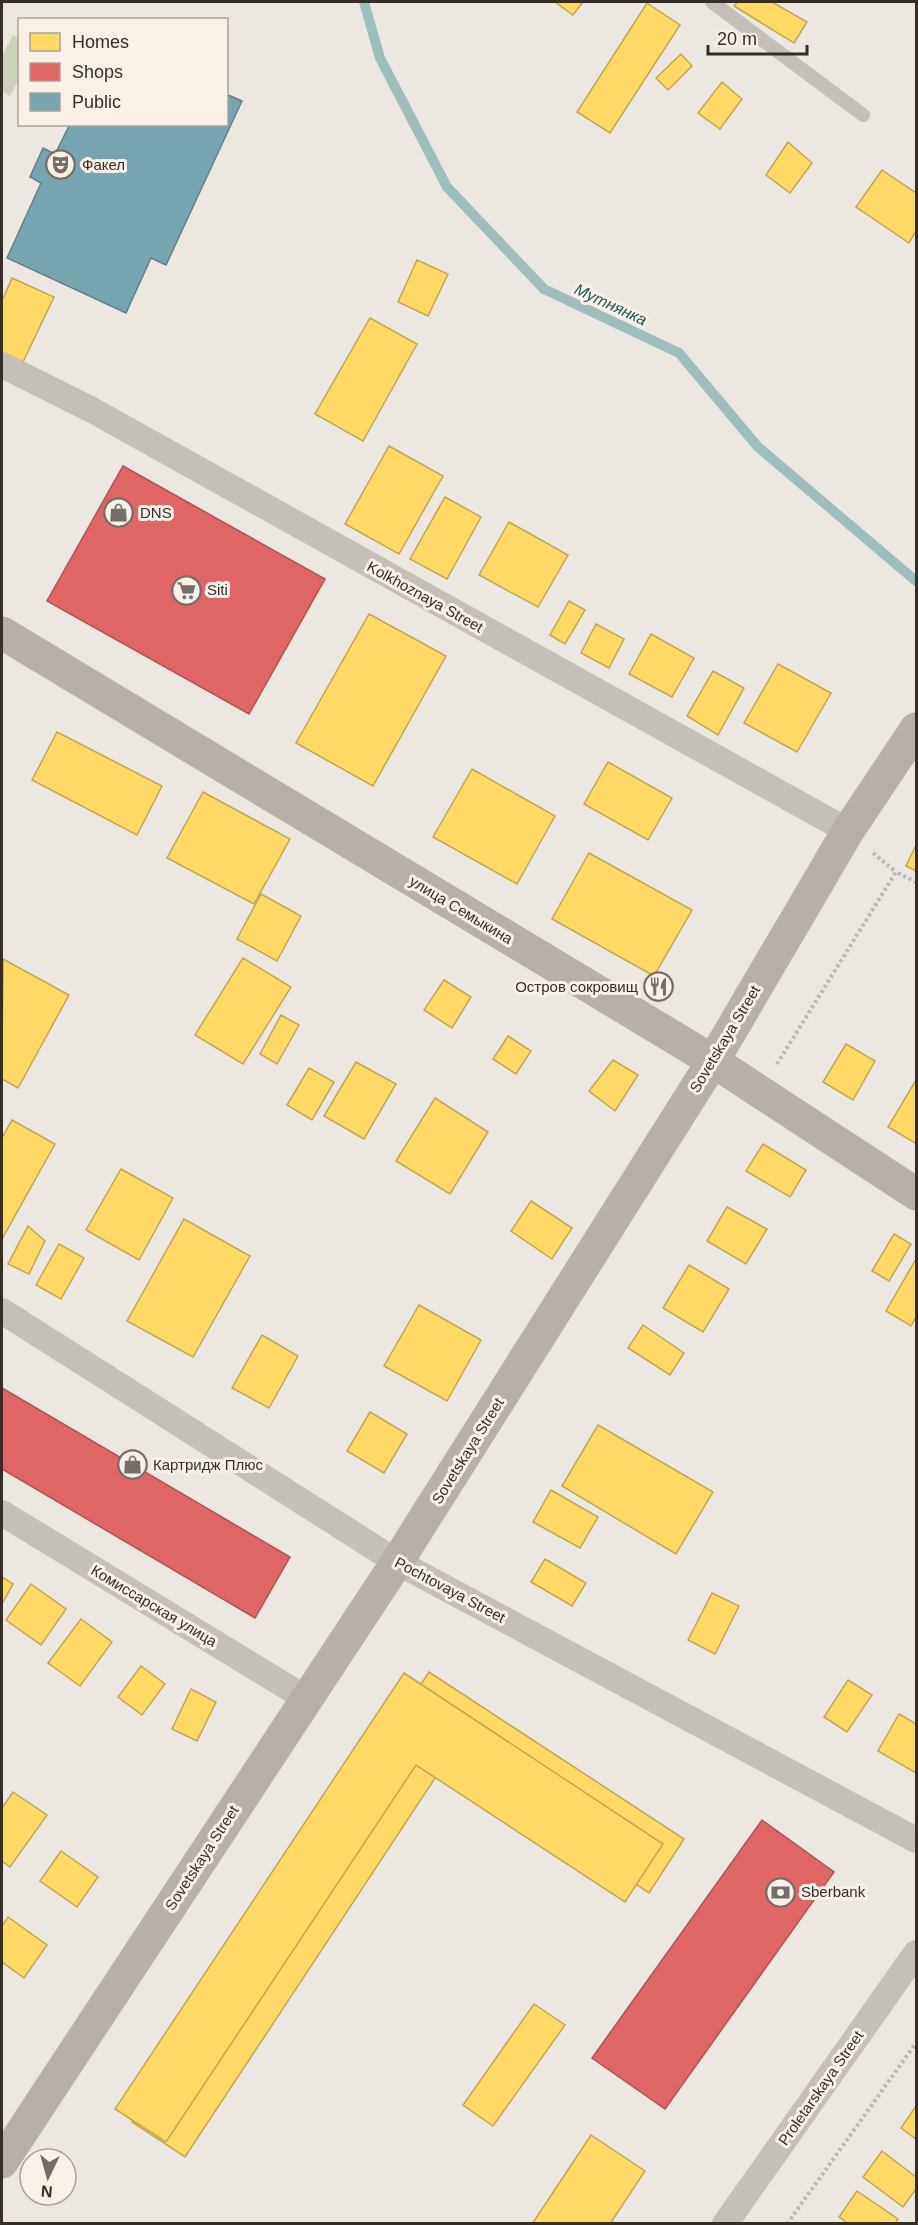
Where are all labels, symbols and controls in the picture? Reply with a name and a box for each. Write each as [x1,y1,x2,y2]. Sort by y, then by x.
legend [18,18,228,126]
scale bar [708,18,807,56]
text: 20 m [717,29,757,49]
text: Homes [72,32,129,52]
text: Shops [72,62,123,82]
text: Public [72,92,121,112]
theatre icon: Факел [45,149,77,181]
place label: Факел [82,156,125,173]
water label: Мутнянка [572,280,650,329]
shop icon: DNS [103,497,135,529]
place label: DNS [140,504,172,521]
street label: Kolkhoznaya Street [364,558,487,636]
supermarket icon: Siti [170,574,202,606]
place label: Siti [207,581,228,598]
street label: улица Семыкина [407,872,516,947]
restaurant icon: Остров сокровищ [643,971,675,1003]
place label: Остров сокровищ [515,978,638,995]
street label: Sovetskaya Street [686,981,764,1095]
street label: Sovetskaya Street [428,1394,507,1507]
shop icon: Картридж Плюс [116,1449,148,1481]
place label: Картридж Плюс [153,1456,263,1473]
street label: Pochtovaya Street [392,1553,509,1626]
street label: Комиссарская улица [88,1561,221,1650]
street label: Sovetskaya Street [161,1801,242,1913]
bank icon: Sberbank [764,1876,796,1908]
place label: Sberbank [801,1883,866,1900]
street label: Proletarskaya Street [775,2027,867,2148]
north arrow [18,2147,78,2207]
text: N [40,2182,53,2200]

